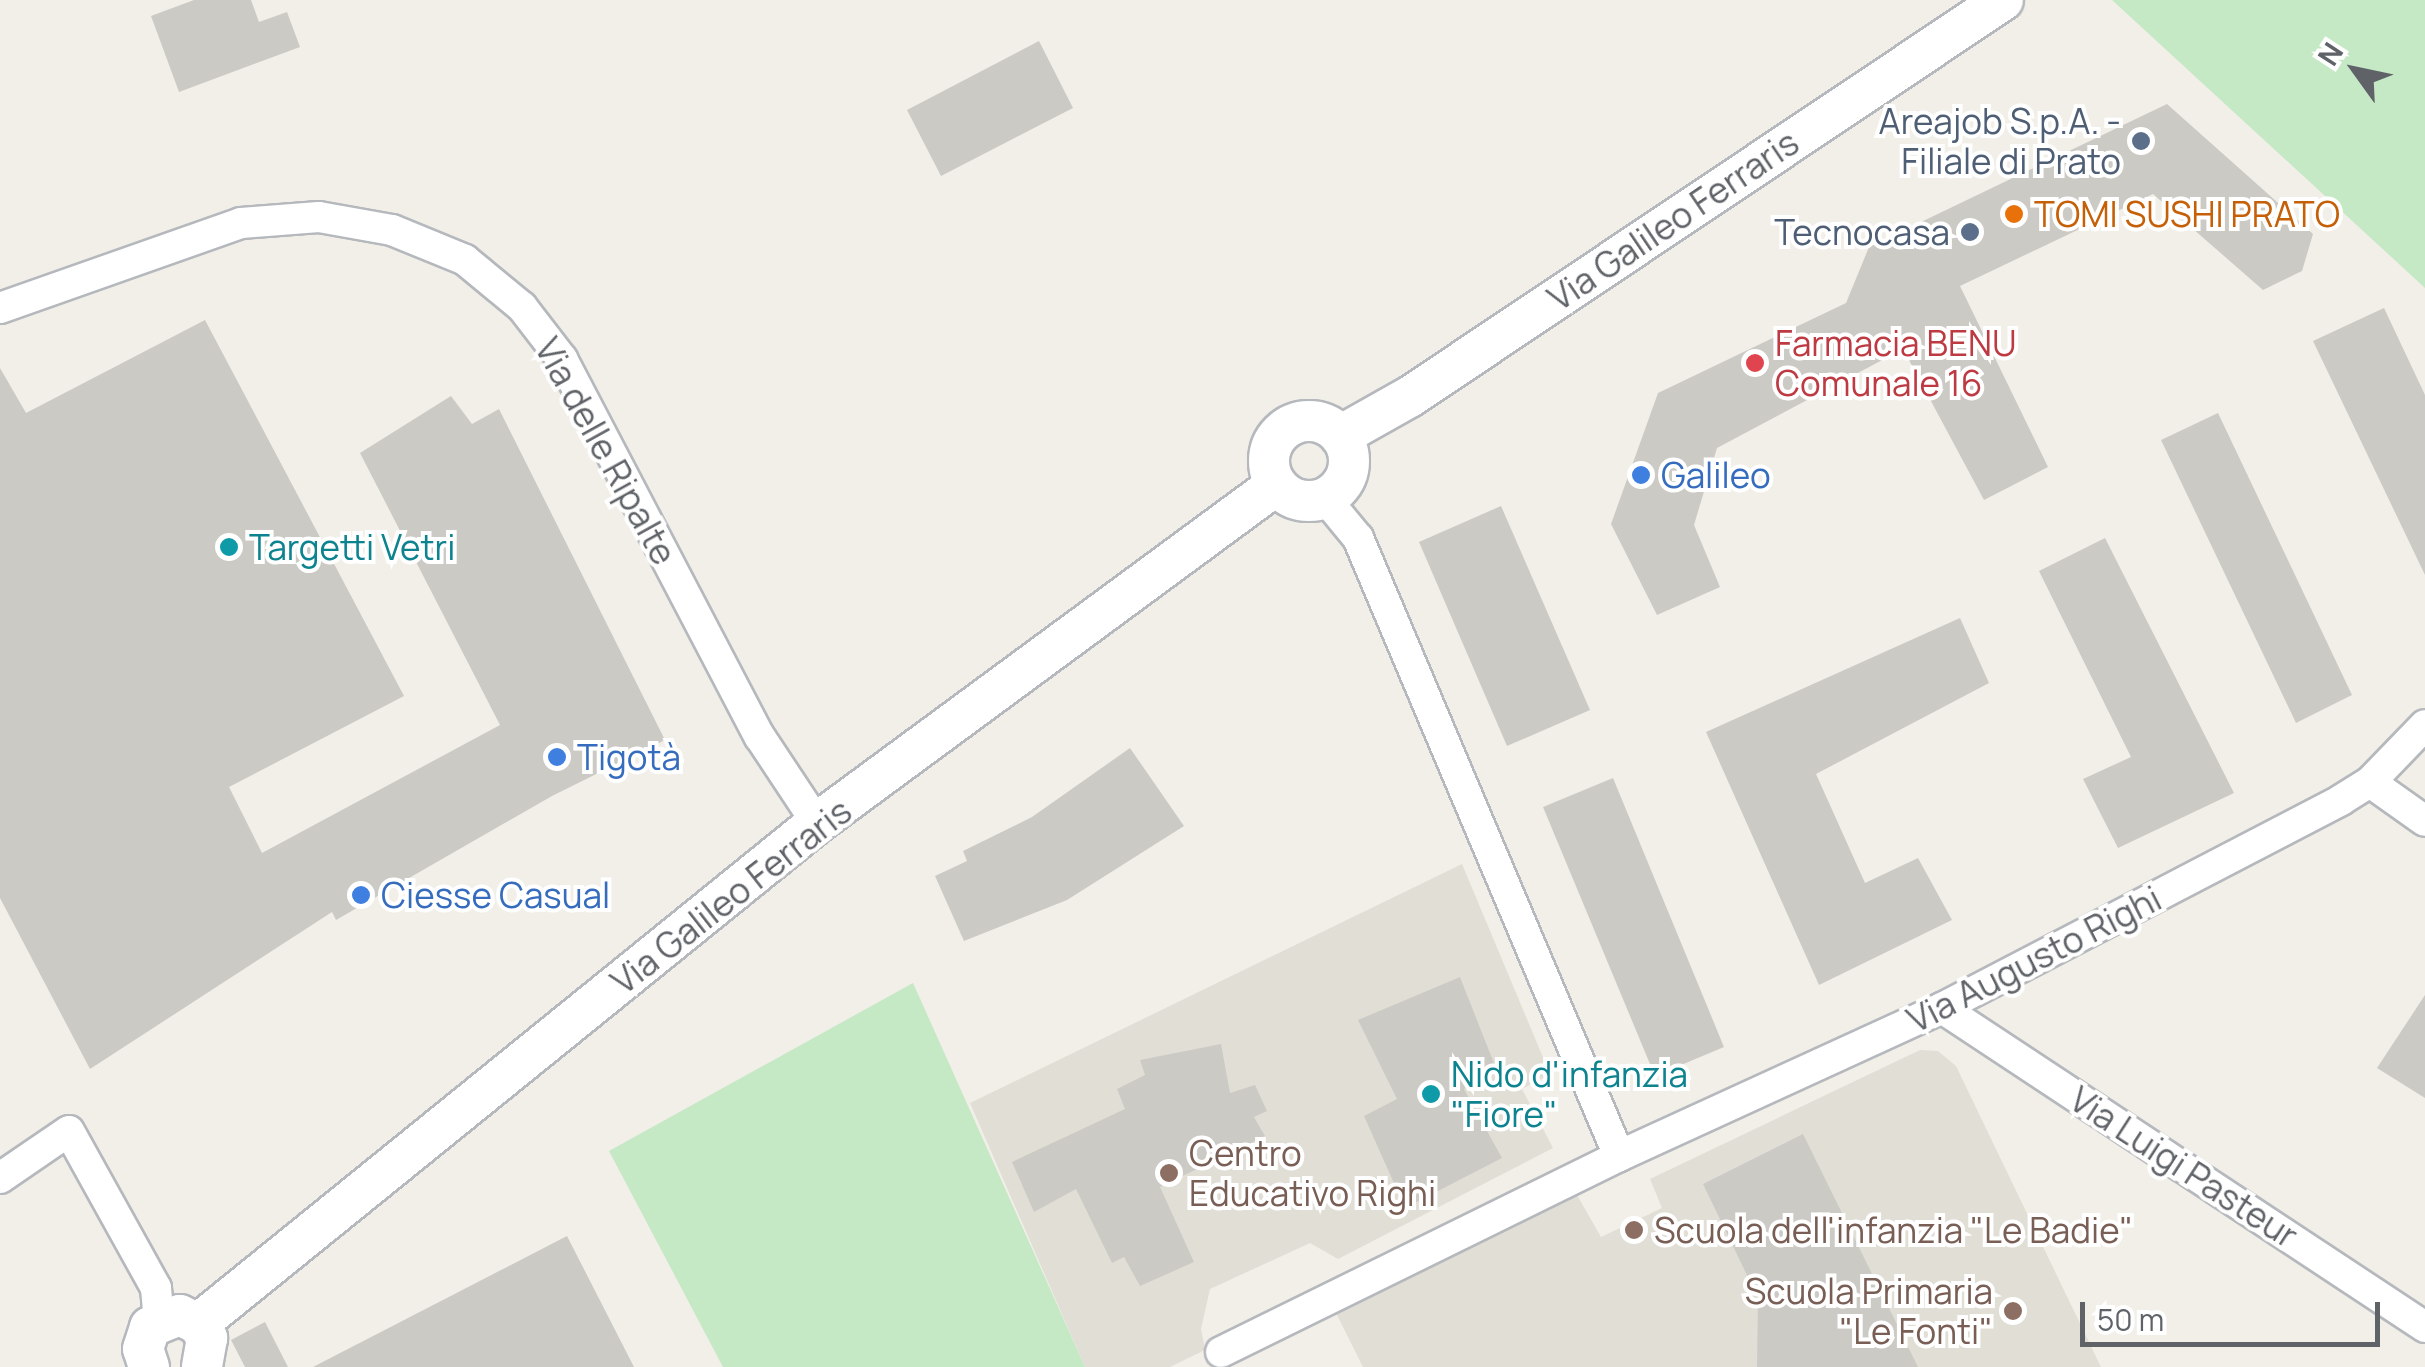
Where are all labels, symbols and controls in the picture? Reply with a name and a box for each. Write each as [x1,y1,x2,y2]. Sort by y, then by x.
north arrow [2305,20,2405,120]
text: N [2308,35,2351,72]
place label: Areajob S.p.A. - Filiale di Prato [1879,100,2121,182]
street label: Via Galileo Ferraris [1540,121,1806,319]
marker: Areajob S.p.A. - Filiale di Prato [2130,130,2152,152]
place label: TOMI SUSHI PRATO [2034,193,2340,235]
marker: TOMI SUSHI PRATO [2003,203,2025,225]
place label: Tecnocasa [1774,211,1950,253]
marker: Tecnocasa [1959,221,1981,243]
place label: Farmacia BENU Comunale 16 [1775,322,2016,404]
street label: Via delle Ripalte [526,330,686,572]
marker: Farmacia BENU Comunale 16 [1744,352,1766,374]
place label: Galileo [1661,454,1771,496]
marker: Galileo [1630,464,1652,486]
place label: Targetti Vetri [249,526,455,568]
marker: Targetti Vetri [218,536,240,558]
place label: Tigotà [577,736,681,778]
marker: Tigotà [546,746,568,768]
street label: Via Galileo Ferraris [603,789,859,1003]
place label: Ciesse Casual [381,874,610,916]
street label: Via Augusto Righi [1900,877,2168,1041]
marker: Ciesse Casual [350,884,372,906]
place label: Nido d'infanzia "Fiore" [1451,1053,1688,1135]
street label: Via Luigi Pasteur [2062,1078,2306,1256]
marker: Nido d'infanzia "Fiore" [1420,1083,1442,1105]
place label: Centro Educativo Righi [1189,1132,1436,1214]
marker: Centro Educativo Righi [1158,1162,1180,1184]
place label: Scuola dell'infanzia "Le Badie" [1654,1209,2133,1251]
marker: Scuola dell'infanzia "Le Badie" [1623,1219,1645,1241]
place label: Scuola Primaria "Le Fonti" [1745,1270,1993,1352]
scale bar [2085,1282,2385,1344]
text: 50 m [2097,1299,2164,1340]
marker: Scuola Primaria "Le Fonti" [2002,1300,2024,1322]

